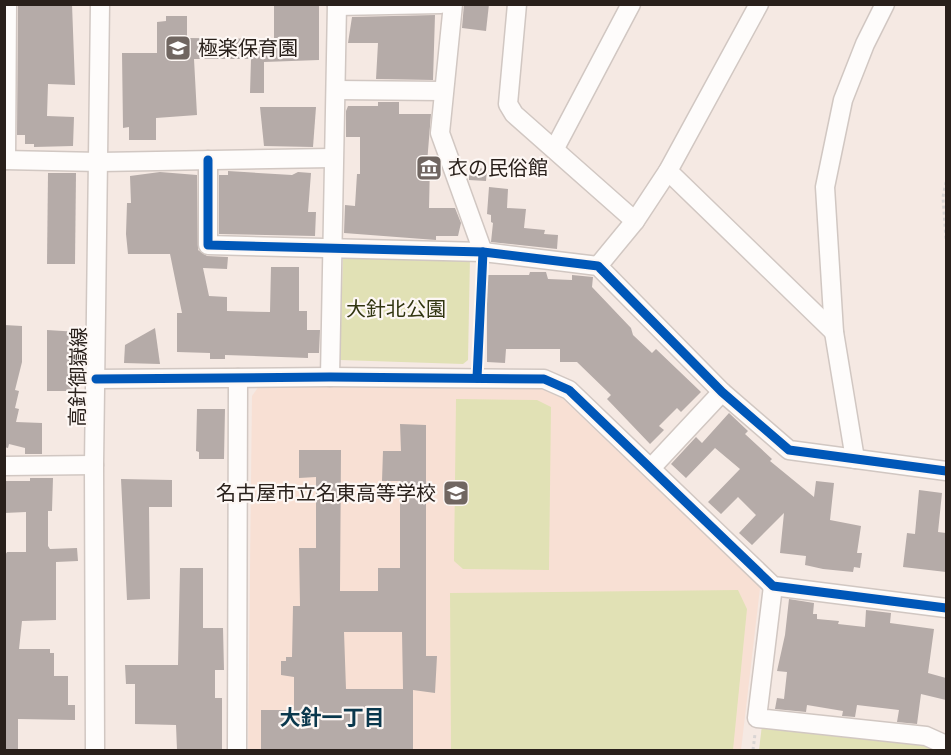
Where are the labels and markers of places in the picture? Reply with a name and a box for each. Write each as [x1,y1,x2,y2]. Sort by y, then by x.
school or university icon: 極楽保育園 [163,33,193,63]
place label: 極楽保育園 [198,36,298,60]
museum icon: 衣の民俗館 [414,153,444,183]
place label: 衣の民俗館 [448,156,548,180]
school or university icon: 名古屋市立名東高等学校 [441,478,471,508]
place label: 名古屋市立名東高等学校 [216,481,436,505]

